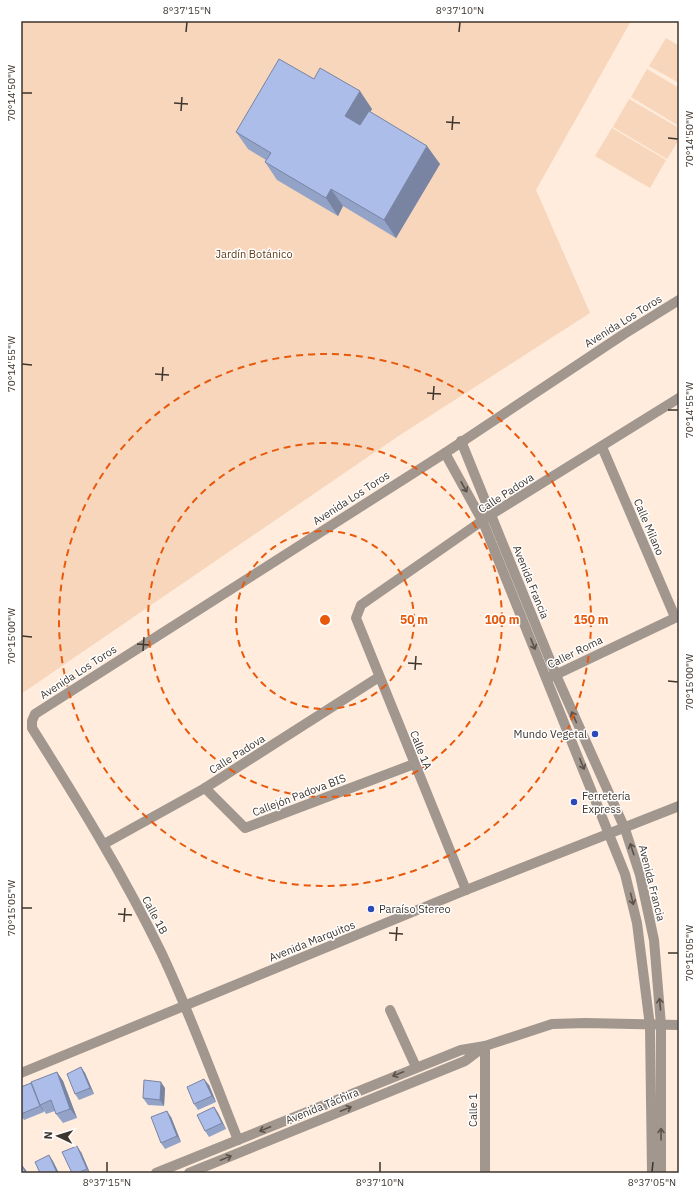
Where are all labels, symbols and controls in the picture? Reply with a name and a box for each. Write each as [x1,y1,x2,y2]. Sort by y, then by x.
text: 8°37'15"N [163,4,211,17]
text: 8°37'10"N [436,4,484,17]
text: 70°14'50"W [5,65,18,121]
text: 70°14'50"W [683,111,696,167]
park label: Jardín Botánico [215,247,293,261]
street label: Avenida Los Toros [582,292,664,350]
text: 70°14'55"W [5,336,18,392]
text: 70°14'55"W [683,382,696,438]
street label: Avenida Los Toros [310,468,392,528]
street label: Calle Padova [476,470,536,516]
one-way arrow [460,481,468,493]
street label: Calle Milano [631,497,667,557]
street label: Avenida Francia [510,543,552,621]
text: 70°15'00"W [5,608,18,664]
text: 50 m [400,612,428,627]
text: 100 m [484,612,520,627]
text: 150 m [573,612,609,627]
centre of rings [318,613,332,627]
street label: Caller Roma [545,633,605,671]
one-way arrow [530,638,537,650]
street label: Avenida Los Toros [37,642,119,702]
text: 70°15'00"W [683,654,696,710]
one-way arrow [570,712,577,724]
place label: Mundo Vegetal [514,727,587,741]
street label: Calle 1A [407,728,435,772]
marker: Mundo Vegetal [590,729,600,739]
street label: Calle Padova [206,731,268,777]
one-way arrow [579,758,586,770]
street label: Callejón Padova BIS [250,771,348,819]
place label: Ferretería Express [582,789,631,816]
marker: Ferretería Express [569,797,579,807]
one-way arrow [627,843,635,855]
street label: Avenida Francia [636,843,668,923]
text: 70°15'05"W [5,880,18,936]
one-way arrow [628,893,636,906]
street label: Calle 1B [139,894,171,936]
place label: Paraíso Stereo [379,902,451,916]
marker: Paraíso Stereo [366,904,376,914]
street label: Avenida Marquitos [267,917,357,965]
text: 70°15'05"W [683,925,696,981]
one-way arrow [656,998,663,1011]
one-way arrow [393,1071,405,1079]
street label: Avenida Táchira [283,1085,361,1127]
street label: Calle 1 [466,1093,480,1127]
one-way arrow [340,1105,352,1113]
north arrow [38,1116,78,1156]
one-way arrow [260,1125,272,1133]
one-way arrow [657,1128,665,1141]
text: N [41,1131,55,1140]
one-way arrow [219,1154,231,1162]
text: 8°37'15"N [83,1176,131,1189]
text: 8°37'10"N [356,1176,404,1189]
text: 8°37'05"N [628,1176,676,1189]

